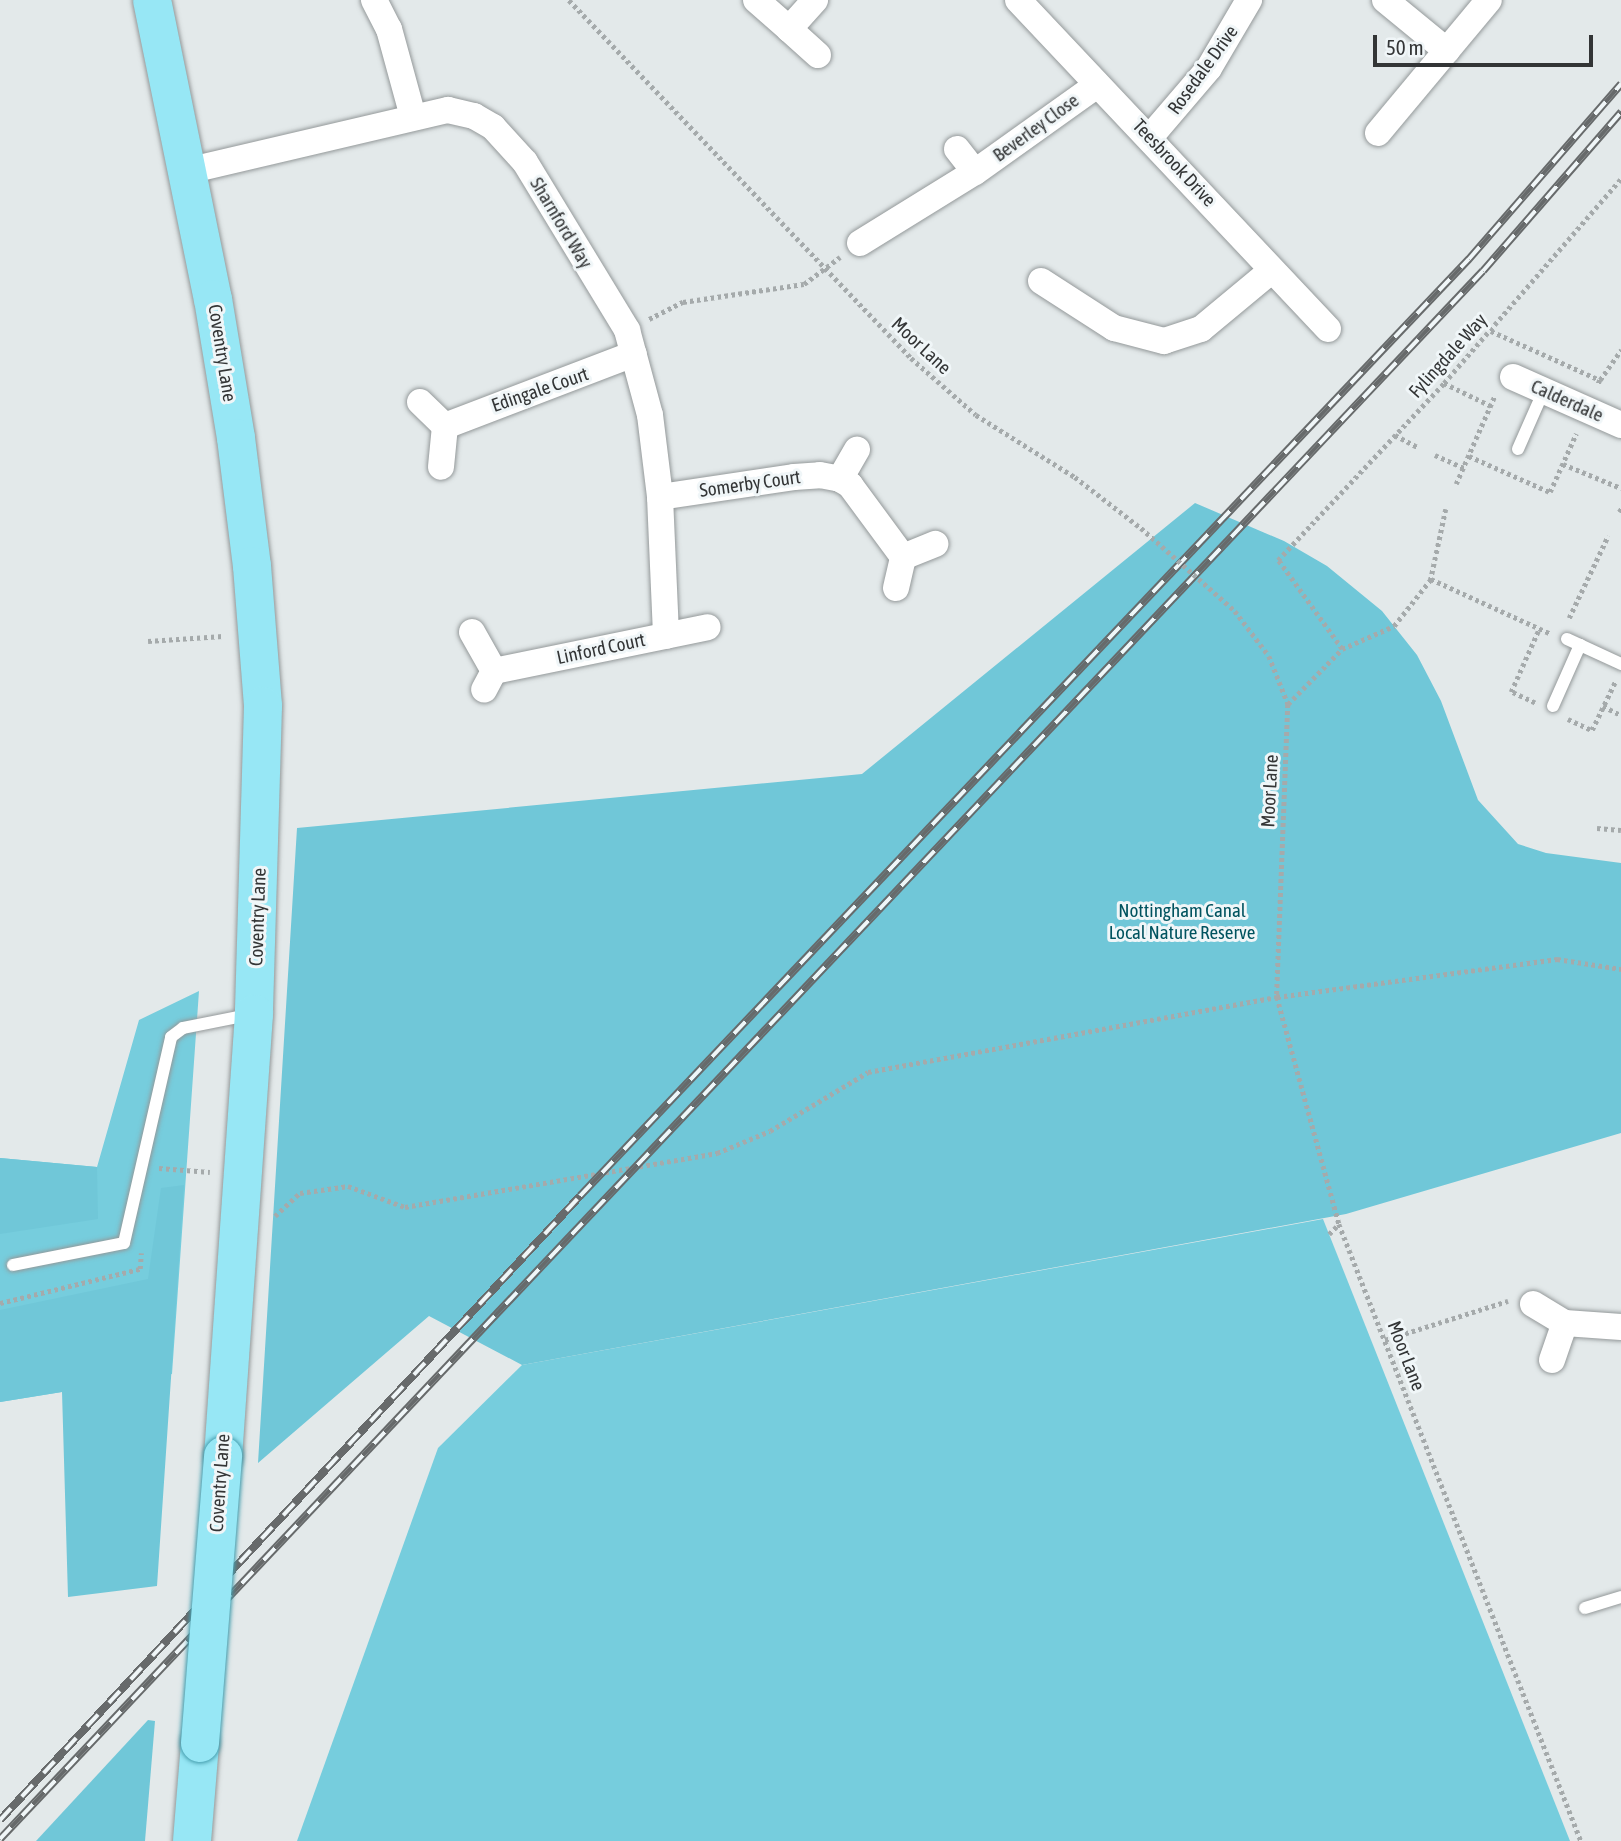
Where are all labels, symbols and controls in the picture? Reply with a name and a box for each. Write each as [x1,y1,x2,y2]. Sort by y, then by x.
street label: Rosedale Drive [1163,21,1243,119]
scale bar [1376,21,1596,65]
text: 50 m [1386,35,1424,59]
street label: Beverley Close [989,89,1083,167]
street label: Teesbrook Drive [1128,114,1220,212]
street label: Sharnford Way [525,173,597,273]
street label: Coventry Lane [203,303,241,403]
street label: Fylingdale Way [1404,309,1492,403]
street label: Moor Lane [887,313,955,379]
street label: Edingale Court [489,363,591,417]
street label: Calderdale [1527,375,1607,427]
street label: Somerby Court [698,466,802,502]
street label: Linford Court [555,629,647,669]
street label: Moor Lane [1257,754,1283,828]
street label: Coventry Lane [245,867,271,967]
park label: Nottingham Canal Local Nature Reserve [1109,900,1255,944]
street label: Moor Lane [1382,1318,1430,1394]
street label: Coventry Lane [205,1433,235,1533]

